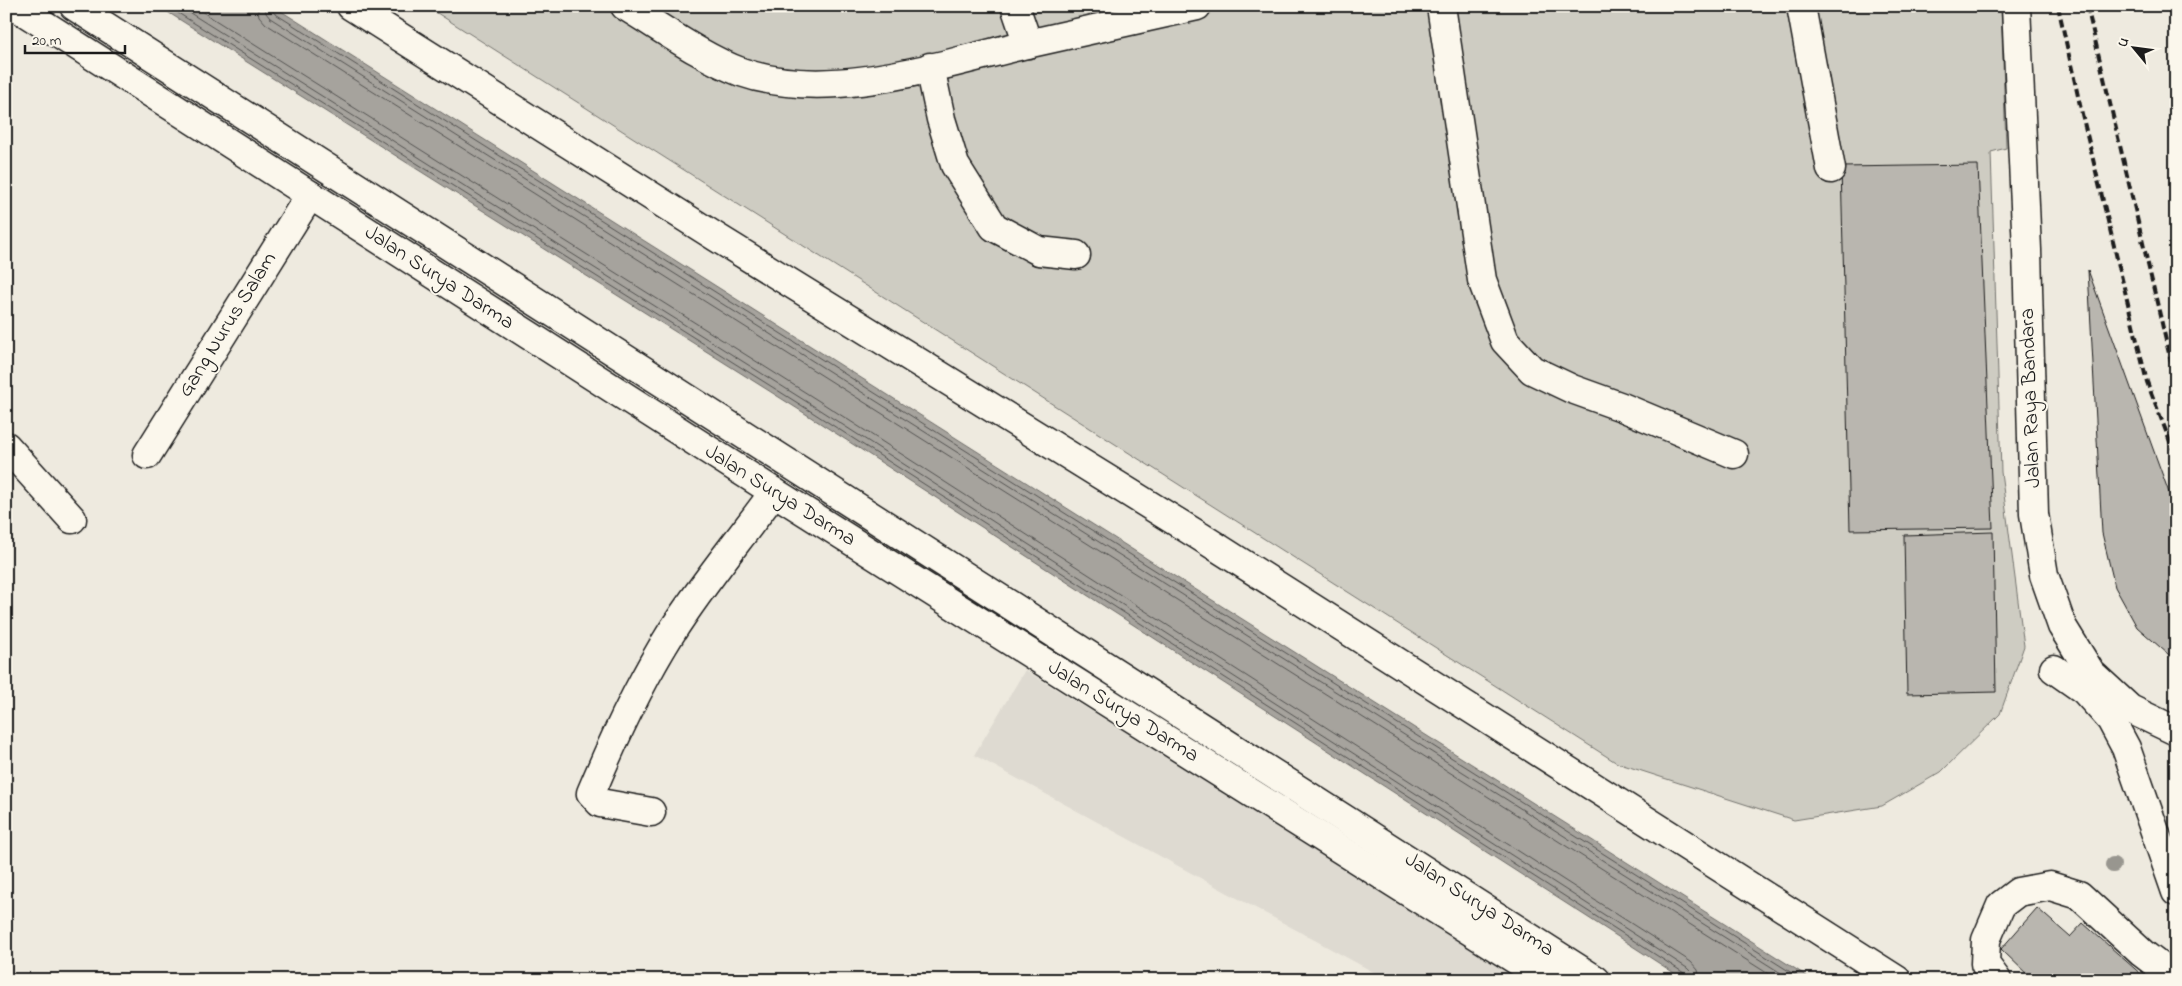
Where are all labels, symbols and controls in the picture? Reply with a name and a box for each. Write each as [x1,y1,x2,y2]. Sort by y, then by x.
scale bar [25,22,125,54]
north arrow [2110,22,2160,72]
text: 20 m [32,30,62,52]
text: U [2113,33,2135,51]
street label: Jalan Surya Darma [357,218,520,339]
street label: Gang Nurus Salam [171,247,286,404]
street label: Jalan Raya Bandara [2013,307,2051,489]
street label: Jalan Surya Darma [698,437,861,556]
street label: Jalan Surya Darma [1041,653,1204,772]
street label: Jalan Surya Darma [1397,845,1560,966]

